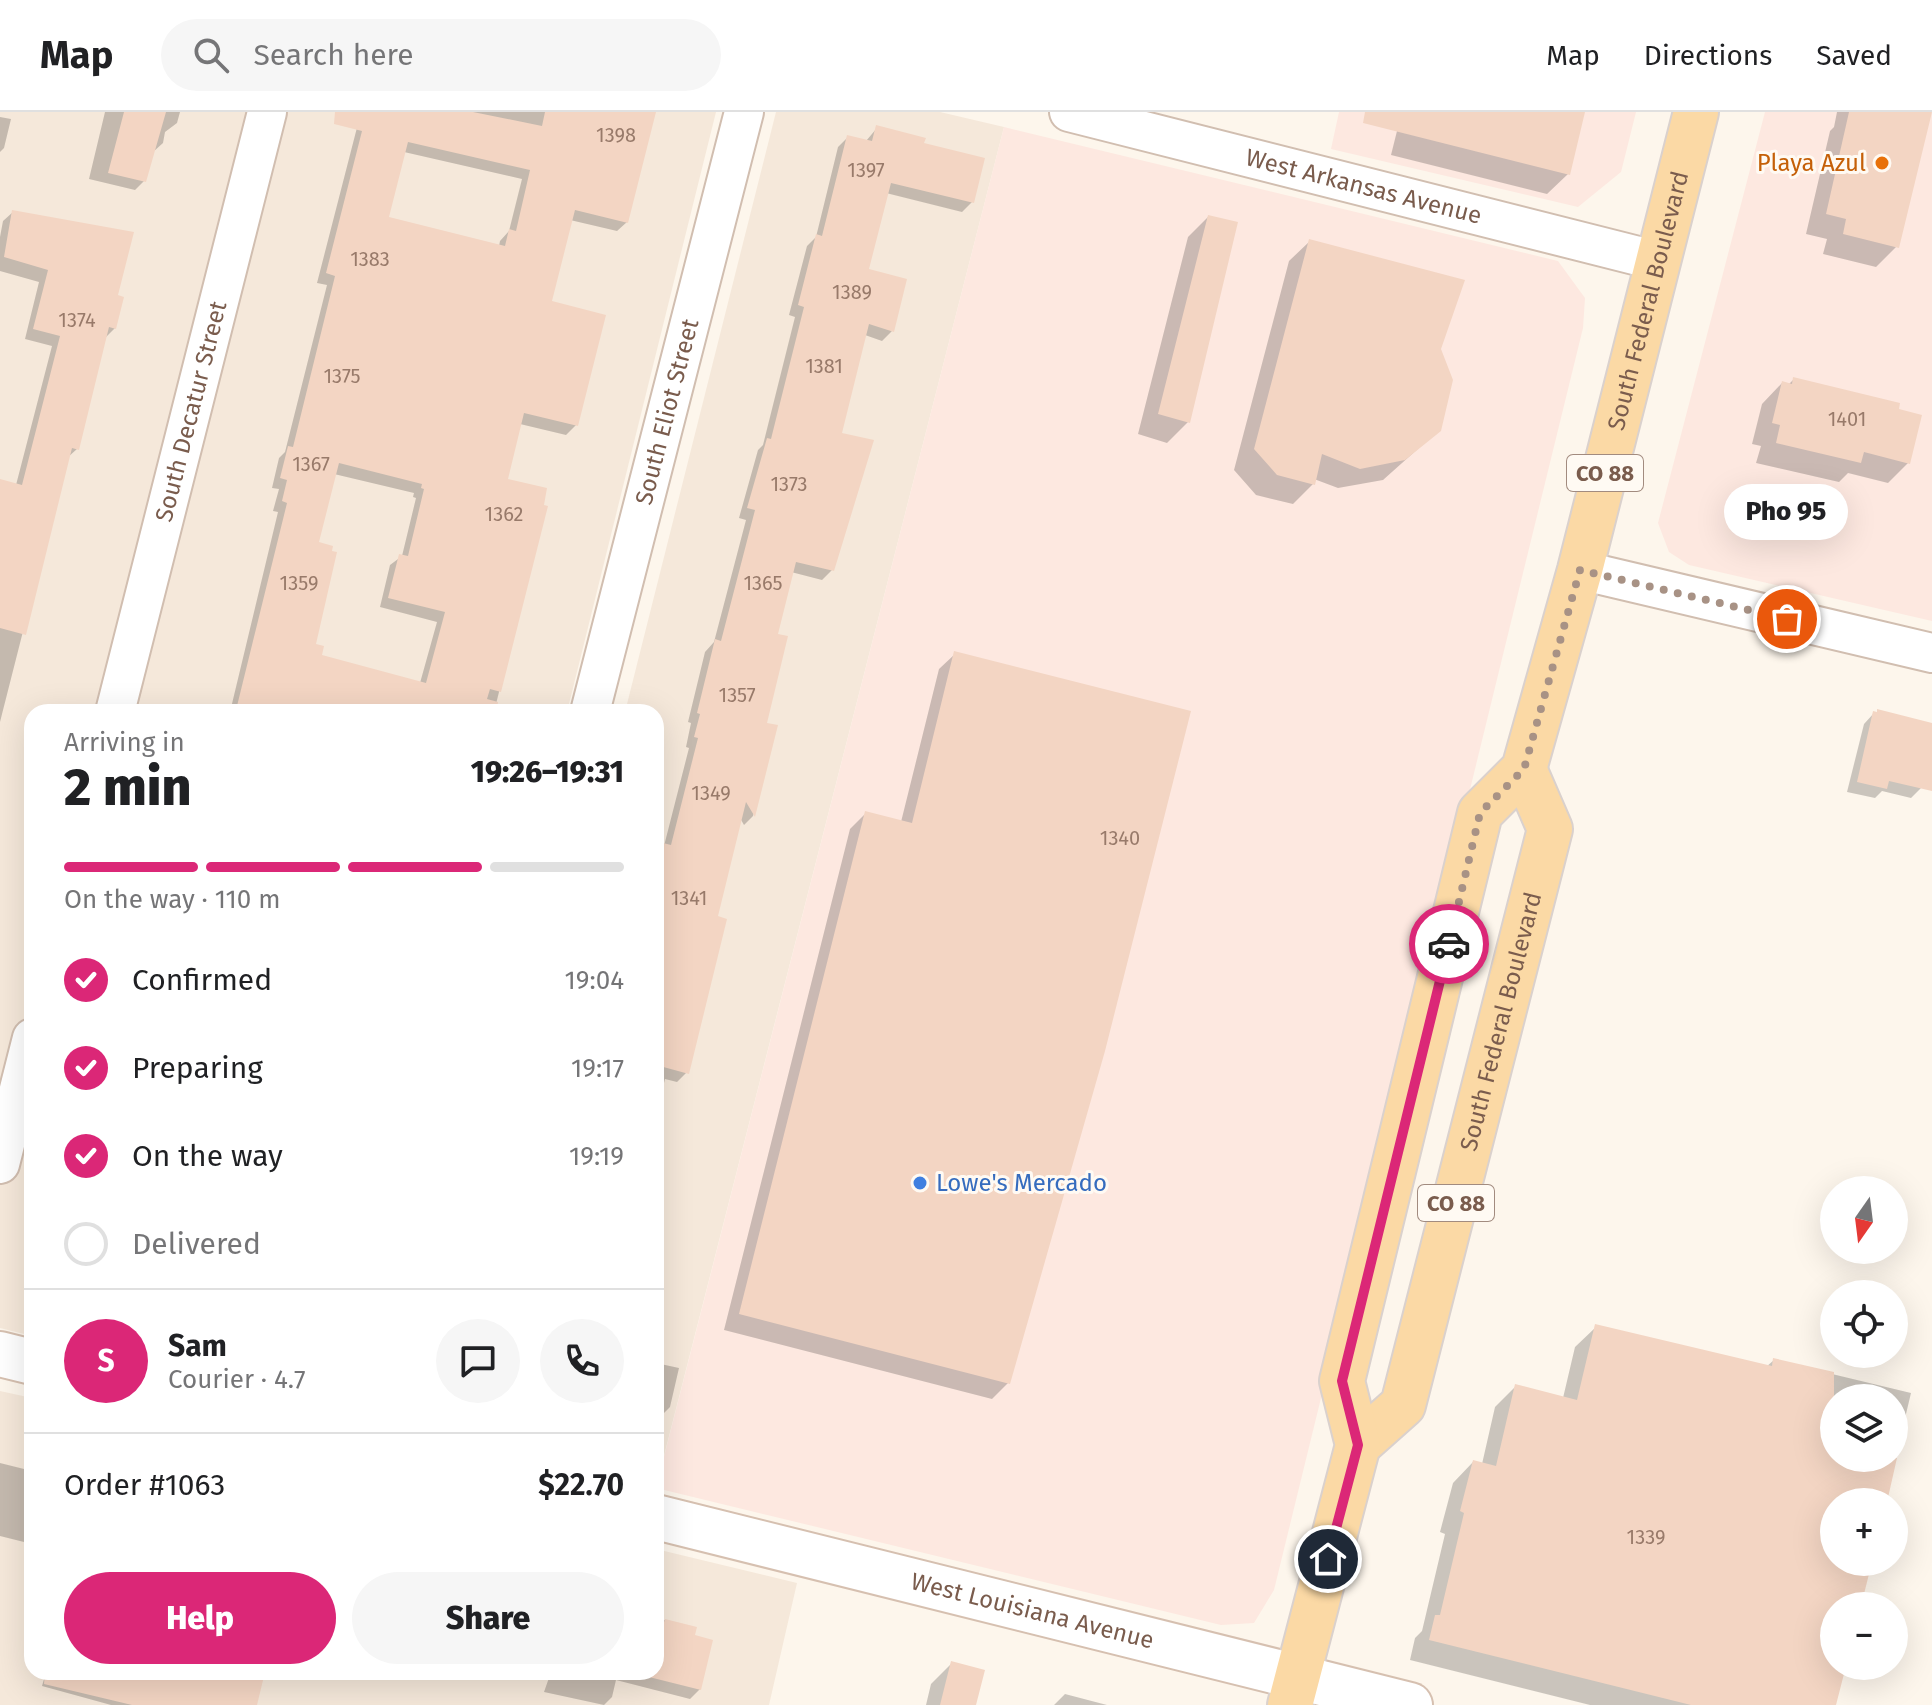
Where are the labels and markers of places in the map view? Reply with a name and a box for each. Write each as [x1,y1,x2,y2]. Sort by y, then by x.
place label: Playa Azul [1757,149,1866,177]
marker: Playa Azul [1873,154,1891,172]
callout: Pho 95 [1725,483,1849,539]
pin [1753,585,1821,653]
place label: Lowe's Mercado [936,1169,1107,1197]
marker: Lowe's Mercado [911,1174,929,1192]
pin [1294,1525,1362,1593]

